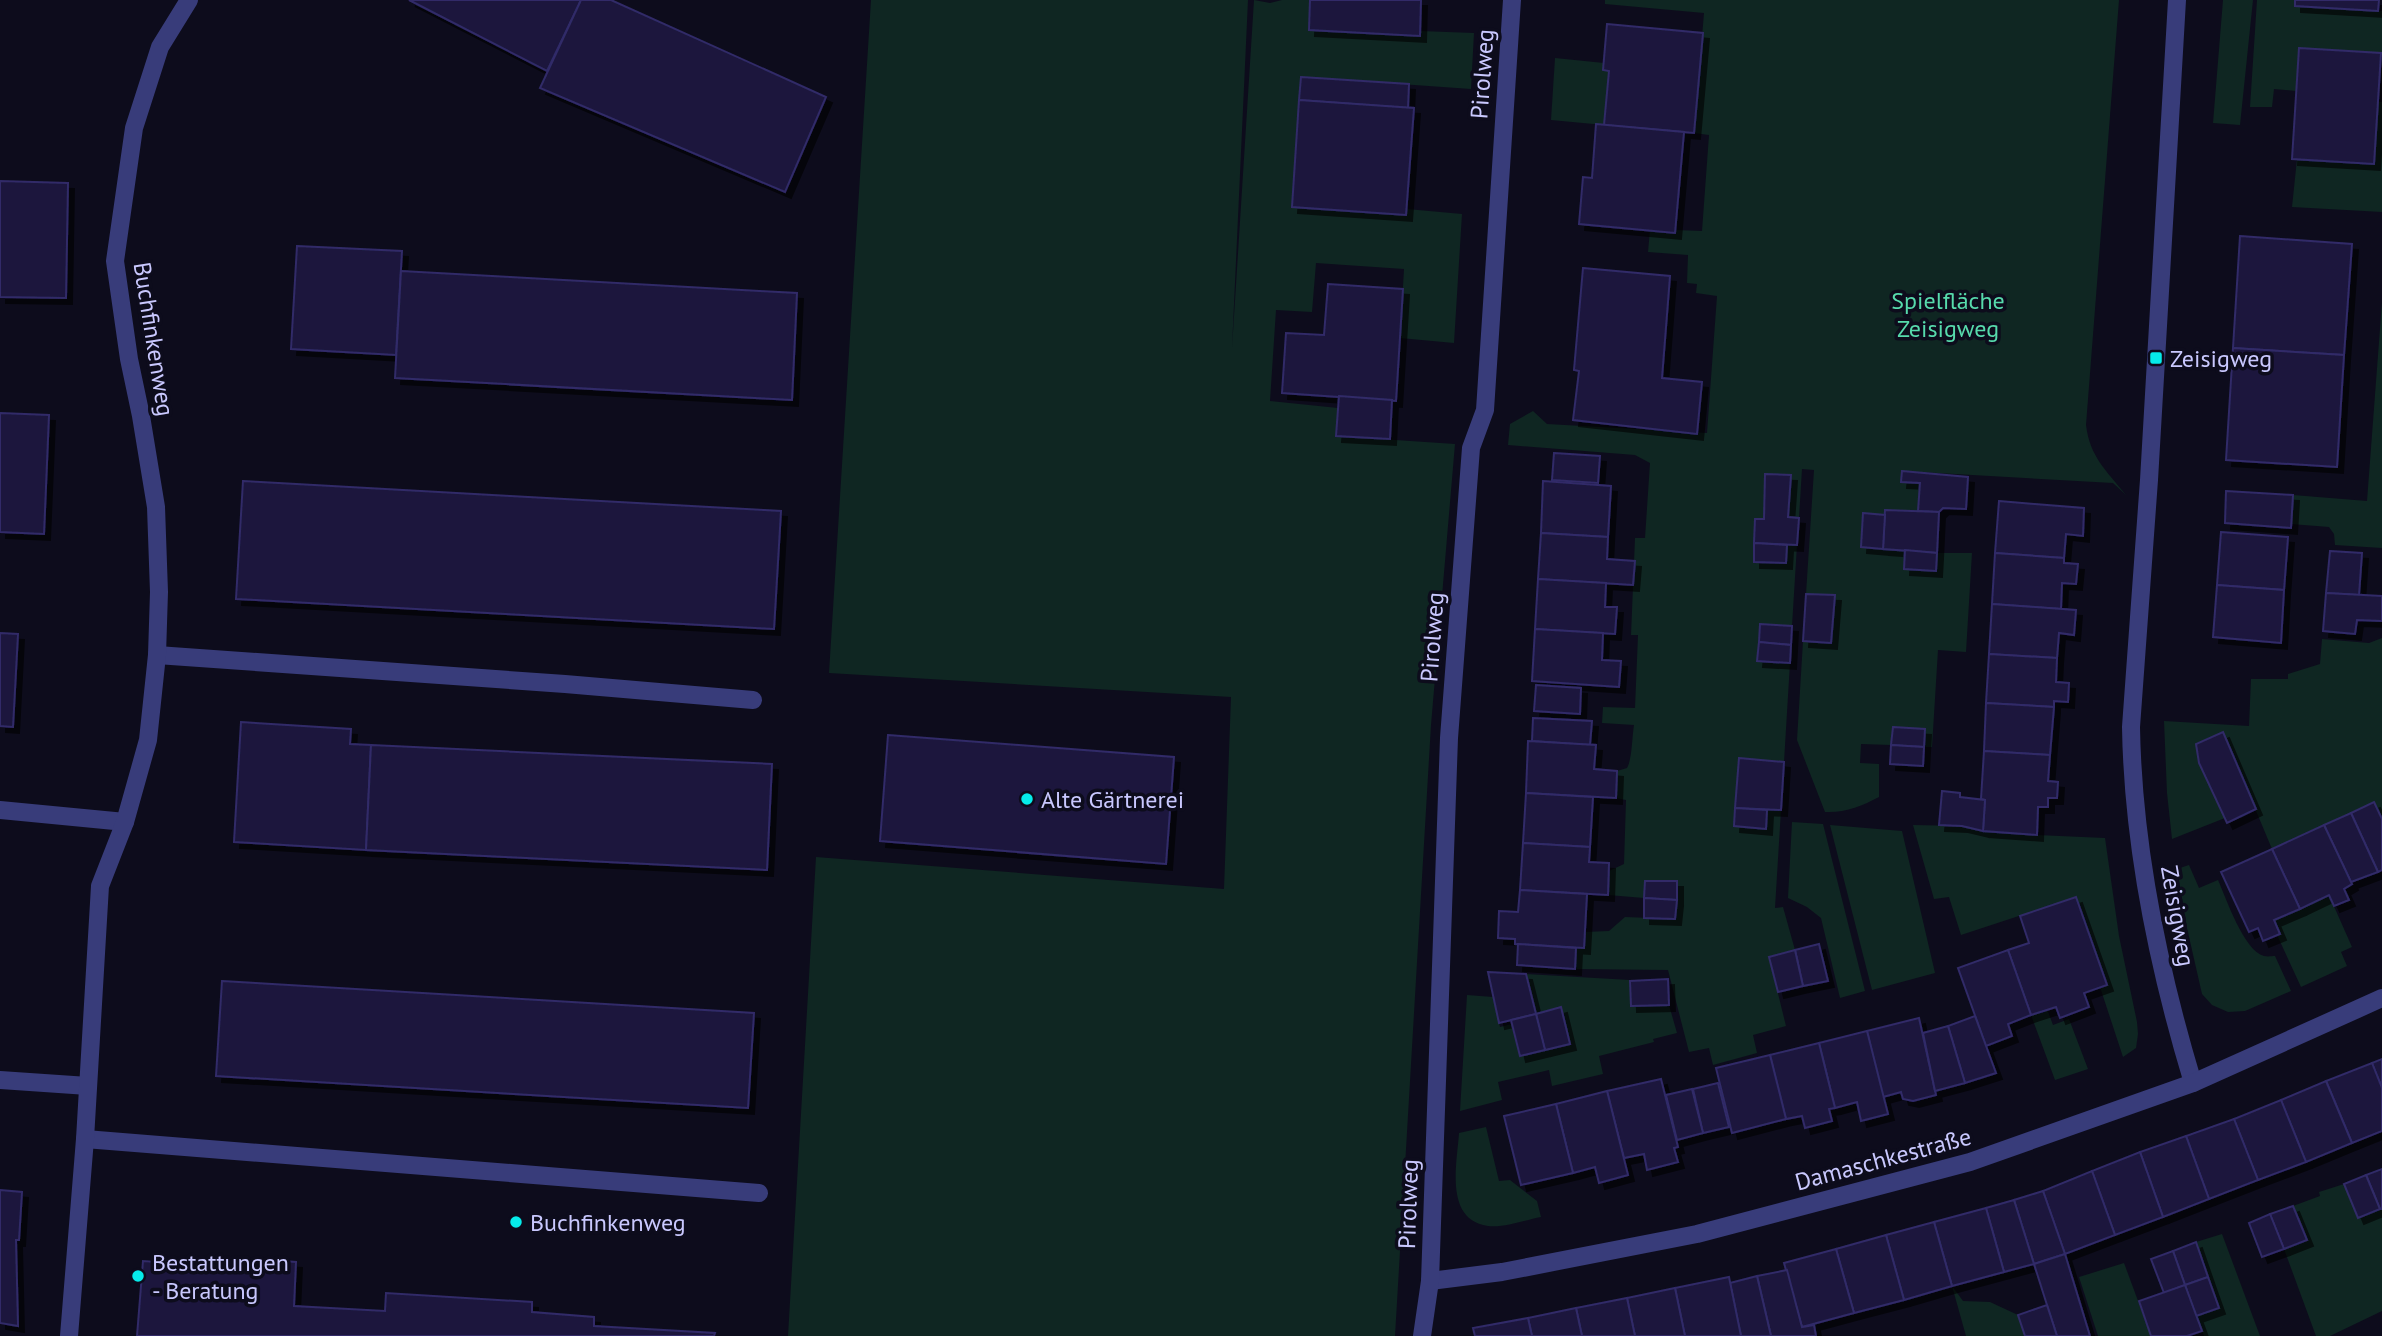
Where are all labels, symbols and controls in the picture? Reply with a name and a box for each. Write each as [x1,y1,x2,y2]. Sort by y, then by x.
street label: Pirolweg [1463,28,1501,120]
street label: Buchfinkenweg [127,260,181,418]
park label: Spielfläche Zeisigweg [1891,285,2005,344]
place label: Zeisigweg [2170,343,2272,374]
marker: Zeisigweg [2148,350,2164,366]
street label: Pirolweg [1413,591,1451,683]
place label: Alte Gärtnerei [1041,784,1184,815]
marker: Alte Gärtnerei [1019,791,1035,807]
street label: Zeisigweg [2154,863,2202,969]
street label: Damaschkestraße [1791,1121,1975,1197]
street label: Pirolweg [1391,1158,1425,1250]
place label: Buchfinkenweg [530,1207,686,1238]
marker: Buchfinkenweg [508,1214,524,1230]
place label: Bestattungen - Beratung [152,1247,289,1306]
marker: Bestattungen - Beratung [130,1268,146,1284]

